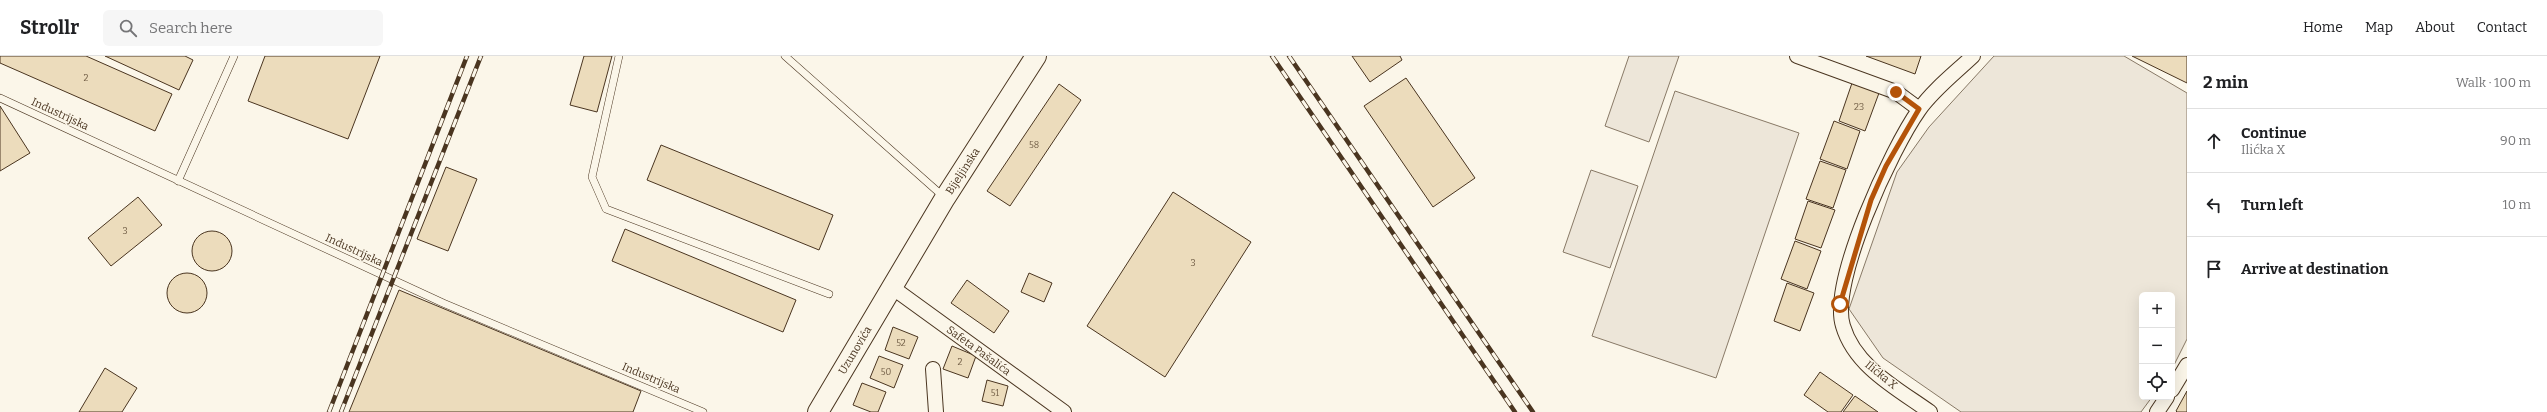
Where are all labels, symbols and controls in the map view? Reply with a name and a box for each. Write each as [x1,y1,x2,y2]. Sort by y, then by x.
search box [103,10,383,46]
text: Strollr [20,16,79,39]
icon: search [117,17,139,39]
text: Search here [149,19,232,37]
text: Home [2303,19,2343,36]
text: Map [2365,19,2393,36]
text: About [2415,19,2455,36]
text: Contact [2477,19,2527,36]
text: 2 min [2203,72,2248,93]
house number: 2 [84,73,89,83]
text: Walk · 100 m [2456,75,2531,90]
route end [1887,83,1905,101]
street label: Industrijska [29,95,91,133]
house number: 23 [1854,102,1864,112]
text: Continue [2241,124,2307,142]
icon: ahead [2203,130,2225,152]
text: 90 m [2500,133,2531,148]
house number: 58 [1029,140,1039,150]
text: Ilićka X [2241,142,2285,157]
street label: Bijeljinska [943,145,982,197]
icon: left [2203,194,2225,216]
text: Turn left [2241,196,2303,214]
text: 10 m [2502,197,2531,212]
house number: 3 [122,226,128,236]
street label: Industrijska [323,231,385,269]
house number: 3 [1190,258,1196,268]
icon: arrive [2203,258,2225,280]
text: Arrive at destination [2241,260,2388,278]
map controls [2139,292,2175,400]
button: + [2139,292,2175,328]
route start [1831,295,1849,313]
street label: Safeta Pašalića [944,323,1013,378]
street label: Uzunovića [835,324,874,377]
button: − [2139,328,2175,364]
house number: 52 [896,338,906,348]
house number: 2 [958,357,963,367]
street label: Ilićka X [1862,358,1900,392]
street label: Industrijska [620,360,682,396]
button: locate [2139,364,2175,400]
house number: 50 [881,367,892,377]
house number: 51 [991,388,1000,398]

